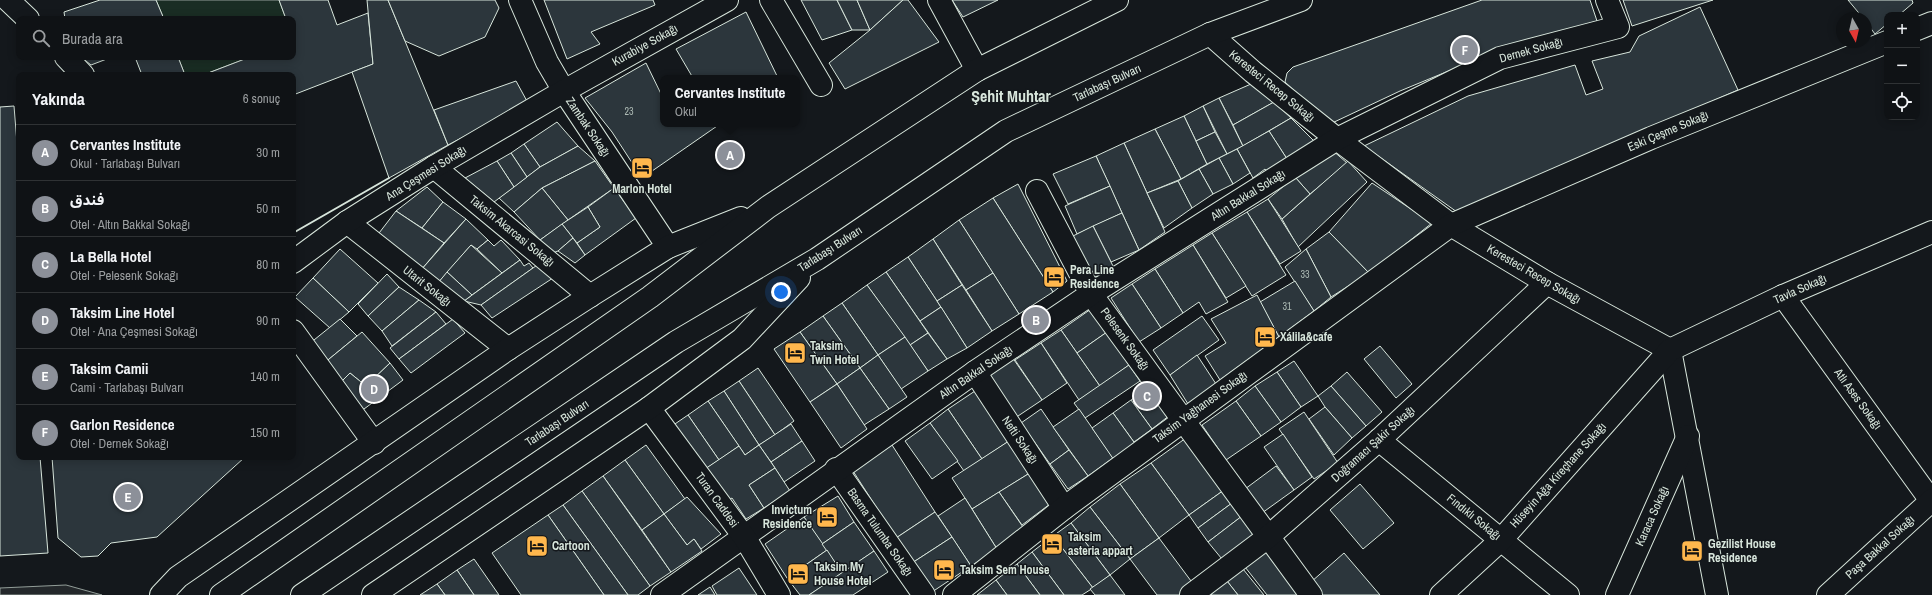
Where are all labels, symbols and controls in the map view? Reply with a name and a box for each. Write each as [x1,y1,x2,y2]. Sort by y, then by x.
north arrow [1836,12,1872,48]
map controls [1884,12,1920,120]
button: + [1884,12,1920,48]
search box [16,16,296,60]
street label: Kurabiye Sokağı [609,20,681,70]
icon: search [30,27,52,49]
text: Burada ara [62,28,123,49]
street label: Dernek Sokağı [1498,33,1564,67]
pin: F [1452,35,1478,65]
street label: Keresteci Recep Sokağı [1226,46,1318,126]
button: − [1884,48,1920,84]
street label: Tarlabaşı Bulvarı [1070,60,1144,106]
popup [660,75,800,127]
text: Cervantes Institute [675,82,785,103]
button: locate [1884,84,1920,120]
district label: Şehit Muhtar [971,85,1052,107]
text: Yakında [32,87,85,110]
text: 6 sonuç [243,90,280,107]
street label: Zambak Sokağı [562,94,614,160]
text: Okul [675,103,697,120]
house number: 23 [624,105,634,118]
street label: Eski Çeşme Sokağı [1625,107,1711,155]
text: Cervantes Institute [70,134,181,155]
pin: A [717,140,743,170]
street label: Ana Çeşmesi Sokağı [382,142,469,205]
text: A [41,144,49,161]
text: 30 m [256,144,280,161]
text: Okul · Tarlabaşı Bulvarı [70,155,180,172]
hotel icon: Marlon Hotel [629,155,655,181]
street label: Altın Bakkal Sokağı [1207,166,1288,225]
place label: Marlon Hotel [612,181,672,197]
text: فندق [70,189,104,210]
street label: Taksim Akarcasi Sokağı [466,192,558,270]
text: B [41,200,49,217]
text: 50 m [256,200,280,217]
text: Otel · Altın Bakkal Sokağı [70,216,190,233]
street label: Tarlabaşı Bulvarı [795,222,865,276]
street label: Keresteci Recep Sokağı [1484,241,1584,307]
text: La Bella Hotel [70,246,151,267]
text: C [41,256,49,273]
text: 80 m [256,256,280,273]
street label: Utarit Sokağı [399,262,455,310]
place label: Pera Line Residence [1070,262,1120,292]
hotel icon: Pera Line Residence [1041,264,1067,290]
text: Otel · Pelesenk Sokağı [70,267,178,284]
house number: 33 [1300,268,1310,281]
street label: Tavla Sokağı [1771,270,1829,308]
your location [771,282,791,302]
house number: 31 [1282,300,1292,313]
text: Taksim Line Hotel [70,302,174,323]
street label: Pelesenk Sokağı [1097,304,1153,374]
pin: B [1023,305,1049,335]
text: D [41,312,49,329]
text: 90 m [256,312,280,329]
text: Otel · Ana Çeşmesi Sokağı [70,323,198,340]
hotel icon: Xálila&cafe [1252,324,1278,350]
place label: Xálila&cafe [1280,329,1333,345]
place label: Taksim Twin Hotel [810,338,859,368]
hotel icon: Taksim Twin Hotel [782,340,808,366]
street label: Altın Bakkal Sokağı [935,342,1016,403]
text: Taksim Camii [70,358,148,379]
street label: Atlı Ases Sokağı [1830,364,1886,433]
street label: Taksim Yağhanesi Sokağı [1149,367,1251,447]
text: E [41,368,49,385]
text: 140 m [250,368,280,385]
pin: D [361,374,387,404]
text: Cami · Tarlabaşı Bulvarı [70,379,184,396]
pin: C [1134,381,1160,411]
street label: Tarlabaşı Bulvarı [522,396,592,450]
street label: Doğramacı Şakir Sokağı [1328,402,1418,486]
street label: Nefti Sokağı [998,413,1042,467]
text: Garlon Residence [70,414,175,435]
street label: Hüseyin Ağa Kireçhane Sokağı [1506,419,1610,531]
text: F [42,424,48,441]
text: 150 m [250,424,280,441]
text: Otel · Dernek Sokağı [70,435,169,452]
street label: Turan Caddesi [692,469,742,531]
pin: E [115,482,141,512]
street label: Karaca Sokağı [1632,483,1672,549]
street label: Basma Tulumba Sokağı [844,485,916,579]
street label: Fındıklı Sokağı [1443,490,1505,544]
place label: Invictum Residence [763,502,813,532]
hotel icon: Invictum Residence [814,504,840,530]
street label: Paşa Bakkal Sokağı [1842,512,1918,582]
place label: Taksim asteria appart [1068,529,1133,559]
hotel icon: Taksim asteria appart [1039,531,1065,557]
hotel icon: Cartoon [524,533,550,559]
place label: Gezilist House Residence [1708,536,1776,566]
place label: Cartoon [552,538,590,554]
hotel icon: Gezilist House Residence [1679,538,1705,564]
hotel icon: Taksim Sem House [931,557,957,583]
place label: Taksim My House Hotel [814,559,872,589]
hotel icon: Taksim My House Hotel [785,561,811,587]
place label: Taksim Sem House [960,562,1050,578]

